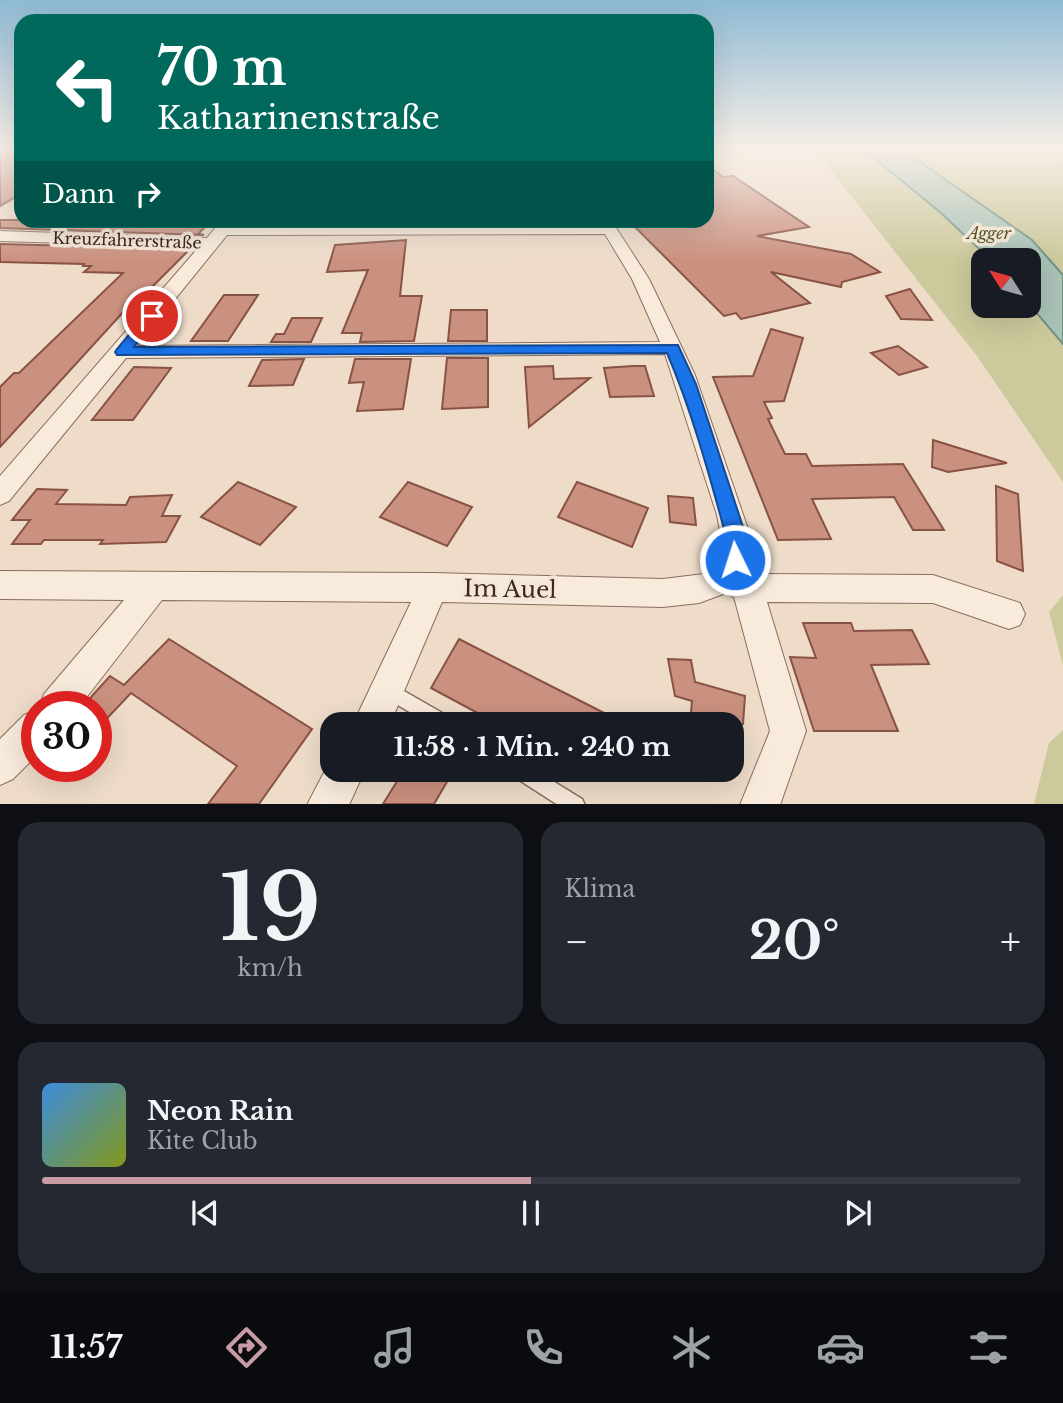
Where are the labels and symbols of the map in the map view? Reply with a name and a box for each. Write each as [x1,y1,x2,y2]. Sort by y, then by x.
park label: Agger [965,223,1011,243]
street label: Kreuzfahrerstraße [52,227,202,253]
north arrow [971,248,1041,318]
pin [122,286,182,346]
position arrow [698,523,772,597]
street label: Im Auel [463,574,557,604]
speed limit sign: 30 [21,691,112,782]

